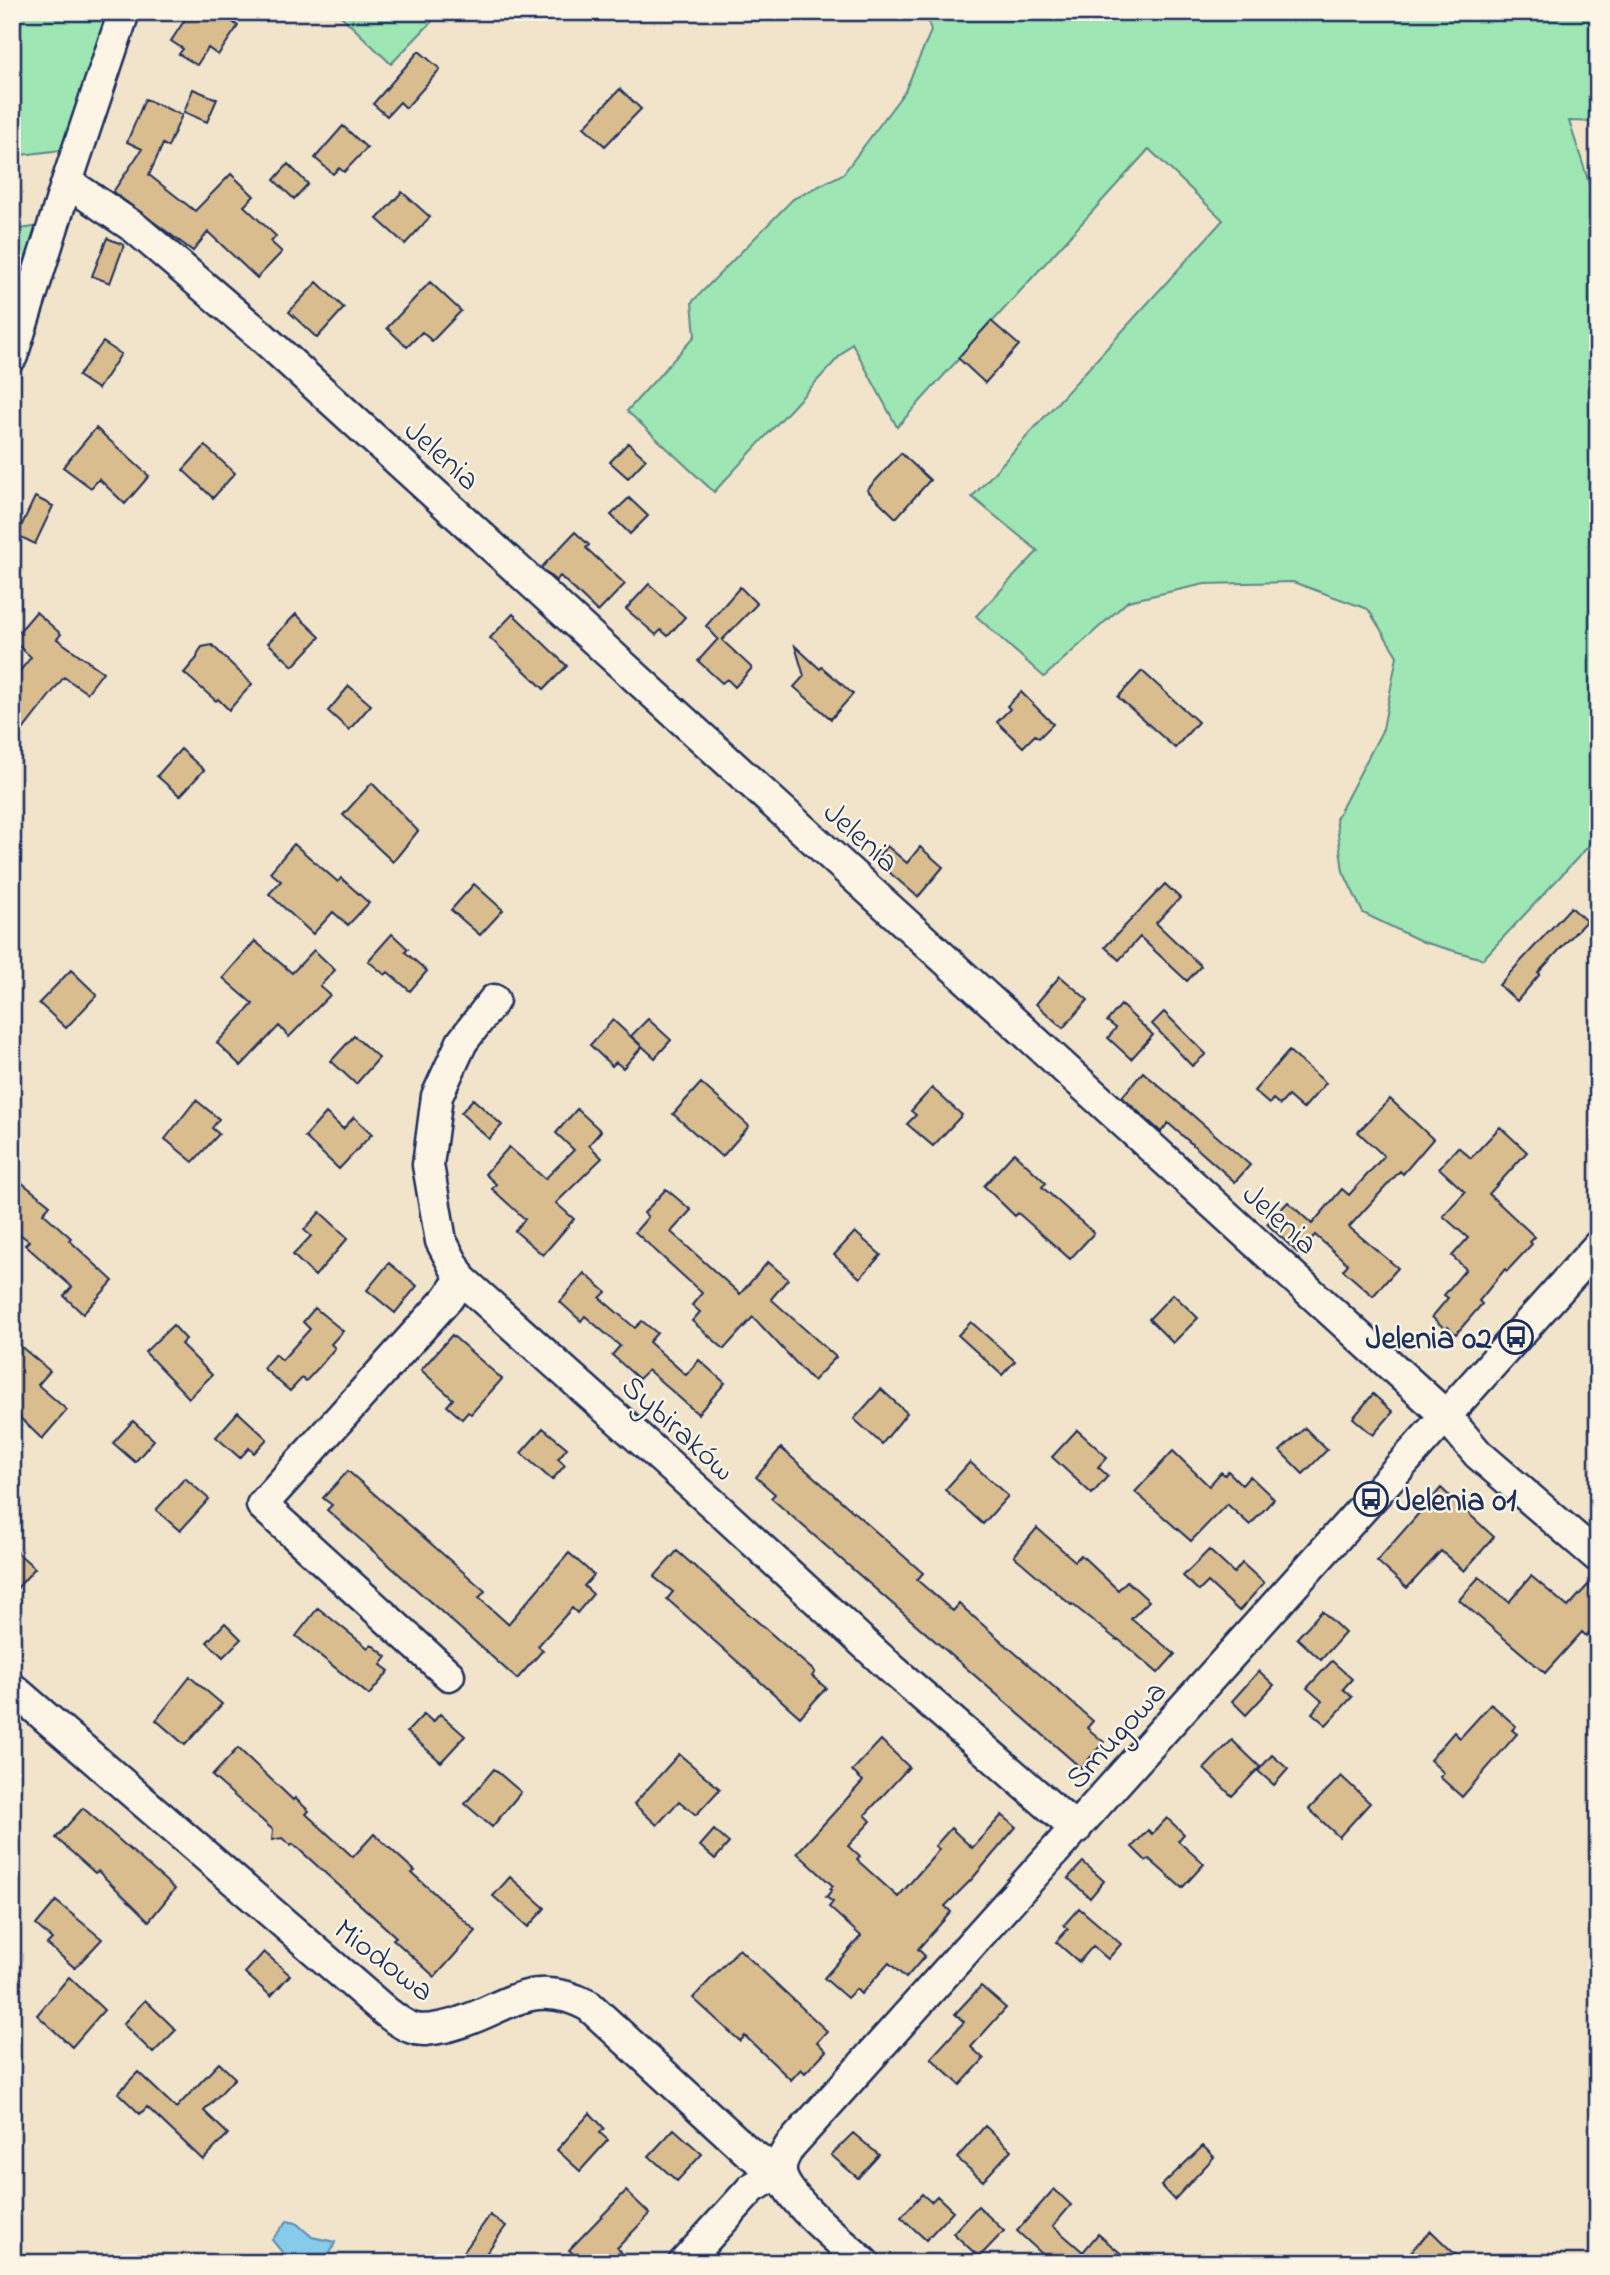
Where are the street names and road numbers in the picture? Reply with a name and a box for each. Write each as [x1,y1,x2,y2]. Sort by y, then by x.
street label: Jelenia [392,410,489,504]
street label: Jelenia [811,792,908,886]
street label: Jelenia [1230,1174,1327,1268]
street label: Sybiraków [609,1365,744,1494]
street label: Smugowa [1056,1671,1180,1801]
street label: Miodowa [323,1909,443,2015]

